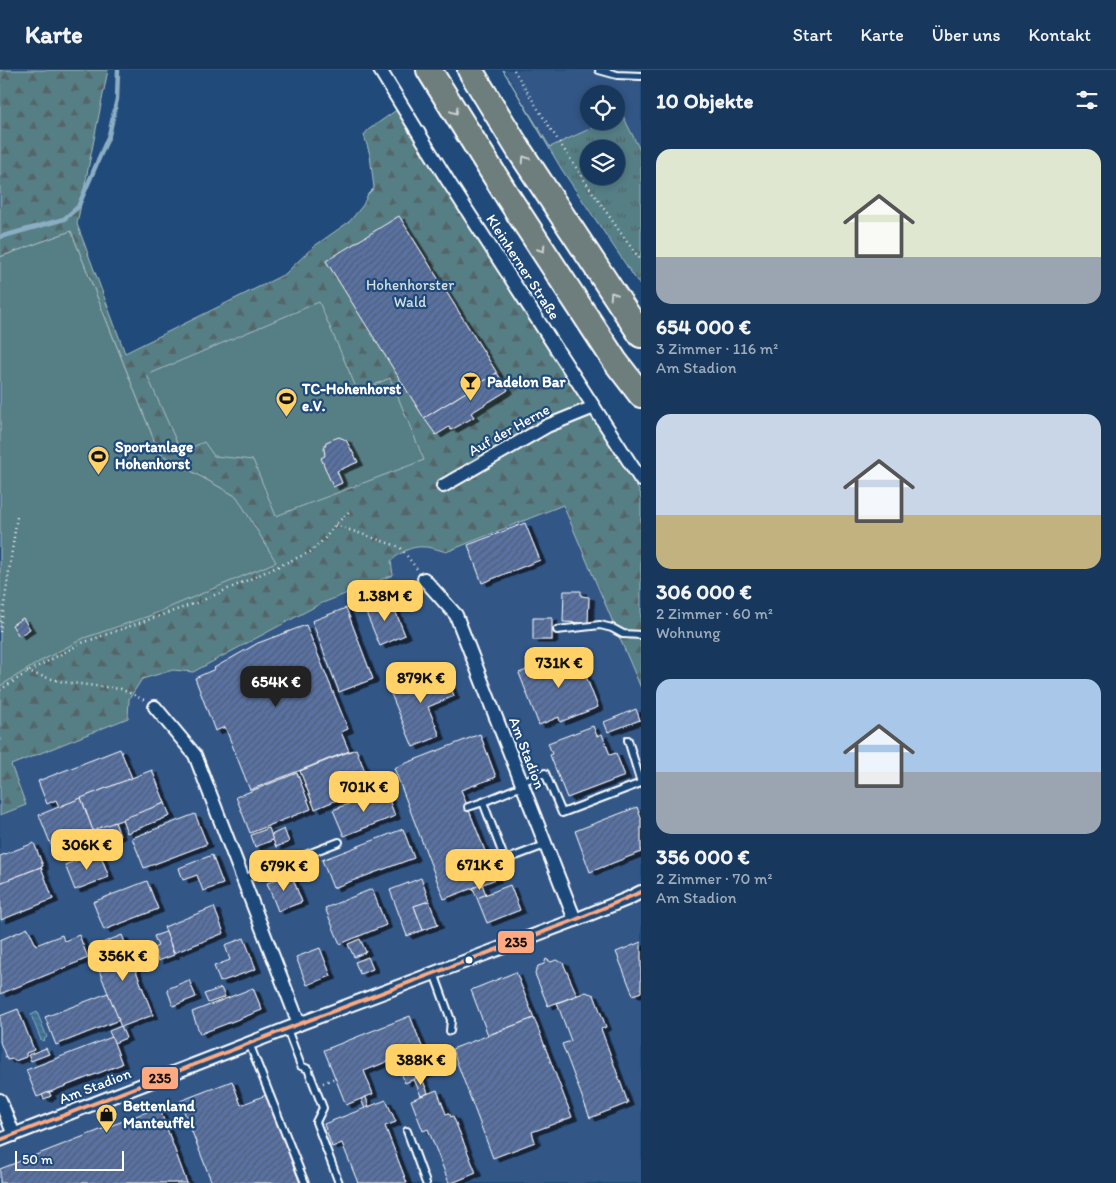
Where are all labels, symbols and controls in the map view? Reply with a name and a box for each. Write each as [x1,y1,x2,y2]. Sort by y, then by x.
text: Karte [25,20,83,49]
text: Start [793,24,832,46]
text: Karte [860,24,904,46]
text: Über uns [932,24,1001,46]
text: Kontakt [1029,24,1091,46]
map controls [580,85,625,185]
button: locate [580,85,625,130]
icon: filters [1073,86,1101,114]
text: 10 Objekte [656,88,753,113]
one-way arrow [449,106,458,115]
button: layers [580,140,625,185]
one-way arrow [521,155,531,164]
icon: home [834,181,924,271]
street label: Kleinherner Straße [482,211,564,323]
one-way arrow [536,243,545,252]
park label: Hohenhorster Wald [366,276,454,311]
one-way arrow [610,291,620,300]
text: 654 000 € [656,314,751,339]
text: 3 Zimmer · 116 m² [656,339,778,358]
text: Am Stadion [656,358,737,377]
bar icon: Padelon Bar [459,370,483,401]
place label: Padelon Bar [487,373,567,391]
place label: TC-Hohenhorst e.V. [301,380,402,415]
sports icon: TC-Hohenhorst e.V. [274,386,298,417]
street label: Auf der Herne [465,400,553,460]
place label: Sportanlage Hohenhorst [115,438,193,473]
sports icon: Sportanlage Hohenhorst [87,444,111,475]
icon: home [834,446,924,536]
text: 306 000 € [656,579,752,604]
pin: 1.38M € [339,580,431,622]
text: 1.38M € [358,586,412,605]
text: 2 Zimmer · 60 m² [656,604,773,623]
text: Wohnung [656,623,720,642]
pin: 731K € [518,646,600,689]
text: 731K € [535,653,583,672]
pin: 879K € [380,662,462,704]
pin: 654K € [235,666,317,708]
text: 879K € [397,668,445,687]
text: 654K € [251,672,301,691]
icon: home [834,711,924,801]
street label: Am Stadion [505,715,549,792]
pin: 701K € [323,770,405,813]
text: 701K € [340,777,388,796]
pin: 306K € [46,828,128,871]
text: 306K € [62,835,112,854]
text: 356 000 € [656,844,750,869]
pin: 671K € [439,848,521,891]
pin: 679K € [243,850,325,892]
text: 671K € [457,855,503,874]
text: 679K € [260,856,308,875]
text: 2 Zimmer · 70 m² [656,869,772,888]
text: Am Stadion [656,888,737,907]
line badge: 235 [497,930,535,954]
text: 235 [505,934,528,951]
pin: 356K € [82,940,164,982]
text: 356K € [99,946,147,965]
unlabelled marker [464,955,474,965]
pin: 388K € [380,1044,462,1086]
text: 388K € [396,1050,446,1069]
street label: Am Stadion [57,1064,134,1108]
line badge: 235 [141,1066,179,1090]
text: 235 [149,1070,172,1087]
place label: Bettenland Manteuffel [123,1097,196,1132]
shop icon: Bettenland Manteuffel [95,1103,119,1134]
scale bar [15,1148,124,1171]
text: 50 m [22,1151,53,1168]

